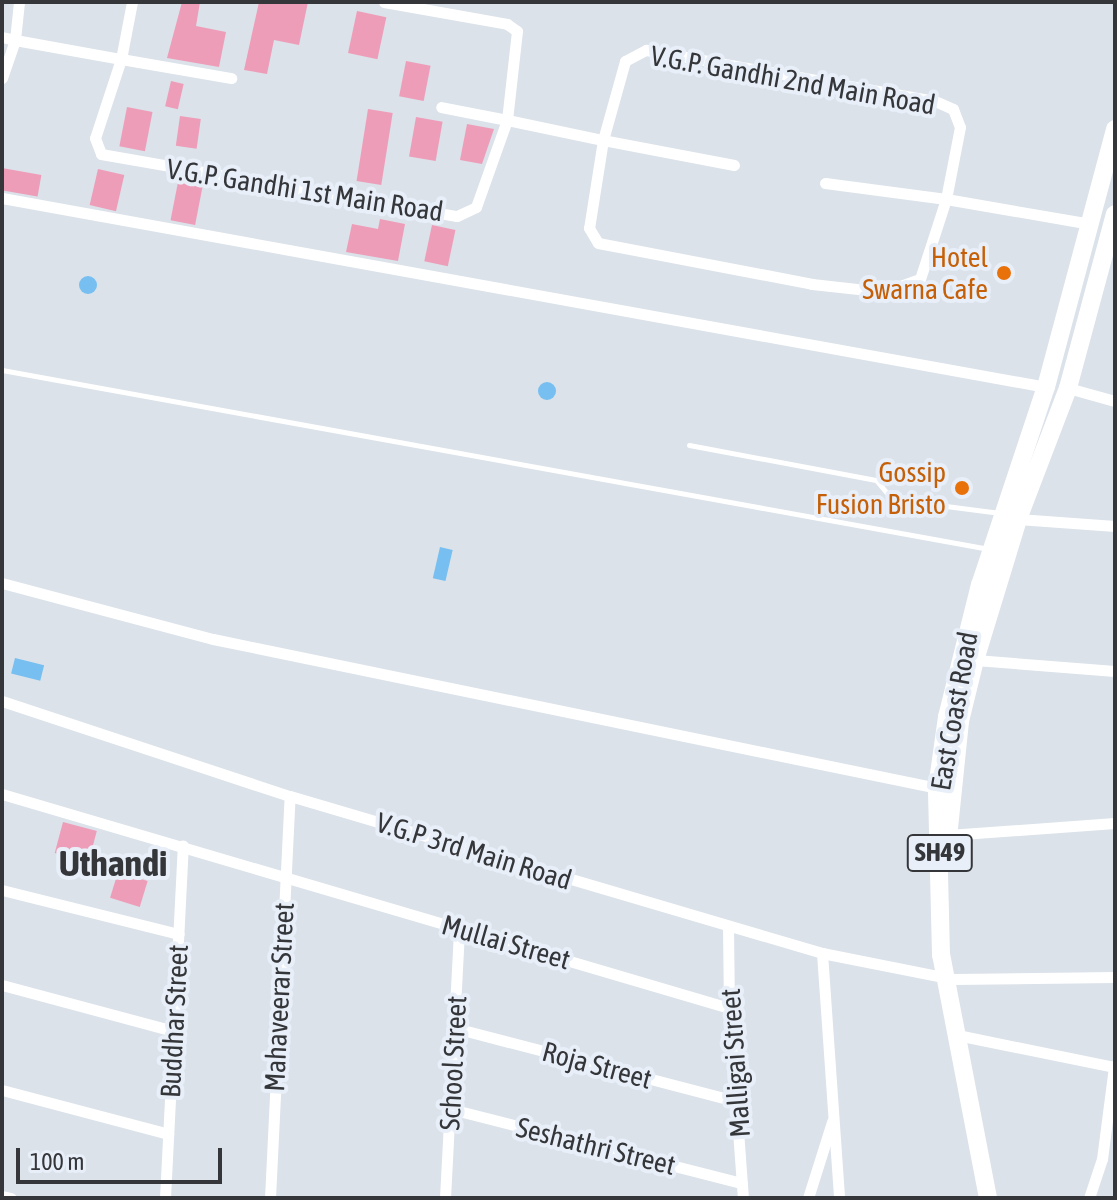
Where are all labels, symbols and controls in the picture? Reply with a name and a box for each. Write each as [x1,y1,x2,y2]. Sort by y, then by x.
street label: V.G.P. Gandhi 2nd Main Road [648,38,938,122]
street label: V.G.P. Gandhi 1st Main Road [164,152,446,228]
place label: Hotel Swarna Cafe [862,240,988,306]
marker: Hotel Swarna Cafe [995,264,1013,282]
place label: Gossip Fusion Bristo [816,455,946,521]
marker: Gossip Fusion Bristo [953,479,971,497]
street label: East Coast Road [923,629,985,793]
street label: V.G.P 3rd Main Road [372,805,576,897]
road number: SH49 [906,831,974,875]
district label: Uthandi [59,842,167,886]
street label: Mahaveerar Street [257,902,301,1092]
street label: Mullai Street [438,908,574,976]
street label: Buddhar Street [153,943,195,1099]
street label: Malligai Street [713,987,757,1139]
street label: School Street [433,995,473,1131]
street label: Roja Street [539,1034,655,1096]
street label: Seshathri Street [513,1110,679,1182]
scale bar [20,1132,226,1182]
text: 100 m [30,1148,84,1175]

